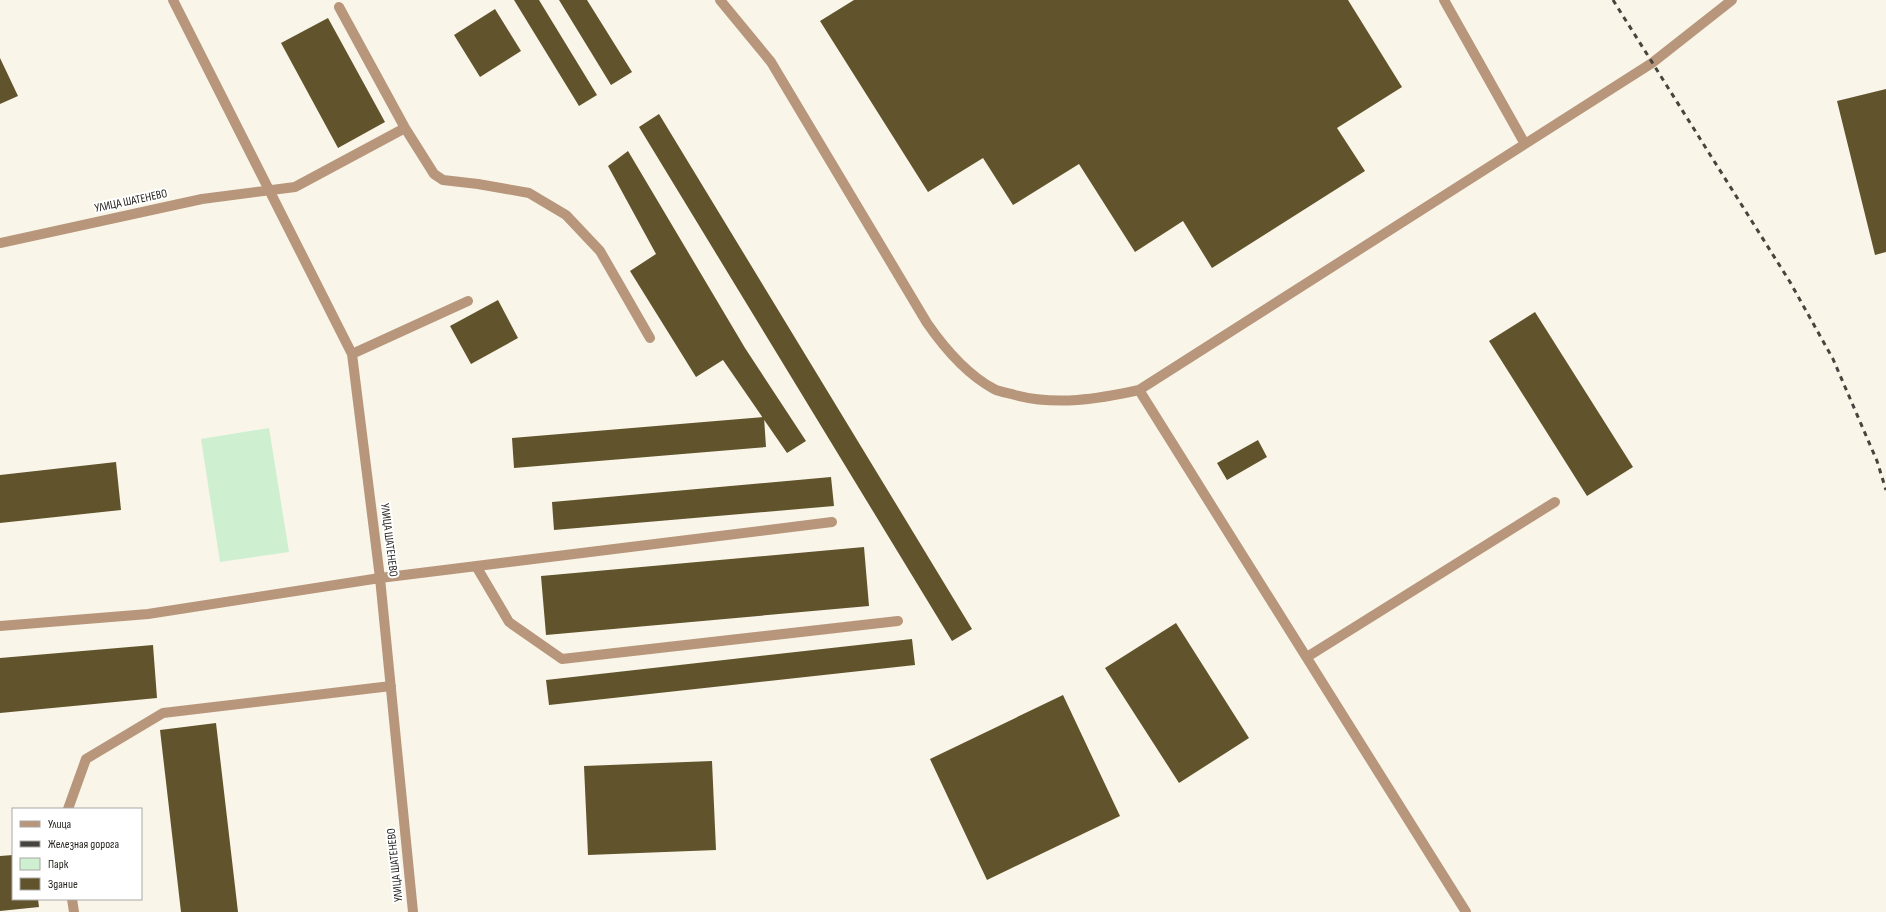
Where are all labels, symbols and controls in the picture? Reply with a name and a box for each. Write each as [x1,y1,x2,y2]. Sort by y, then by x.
street label: УЛИЦА ШАТЕНЕВО [93,186,169,216]
street label: УЛИЦА ШАТЕНЕВО [377,502,401,578]
legend [12,808,142,900]
text: Улица [48,817,72,832]
street label: УЛИЦА ШАТЕНЕВО [384,827,406,903]
text: Железная дорога [48,837,120,852]
text: Парк [48,857,69,872]
text: Здание [48,877,78,892]

